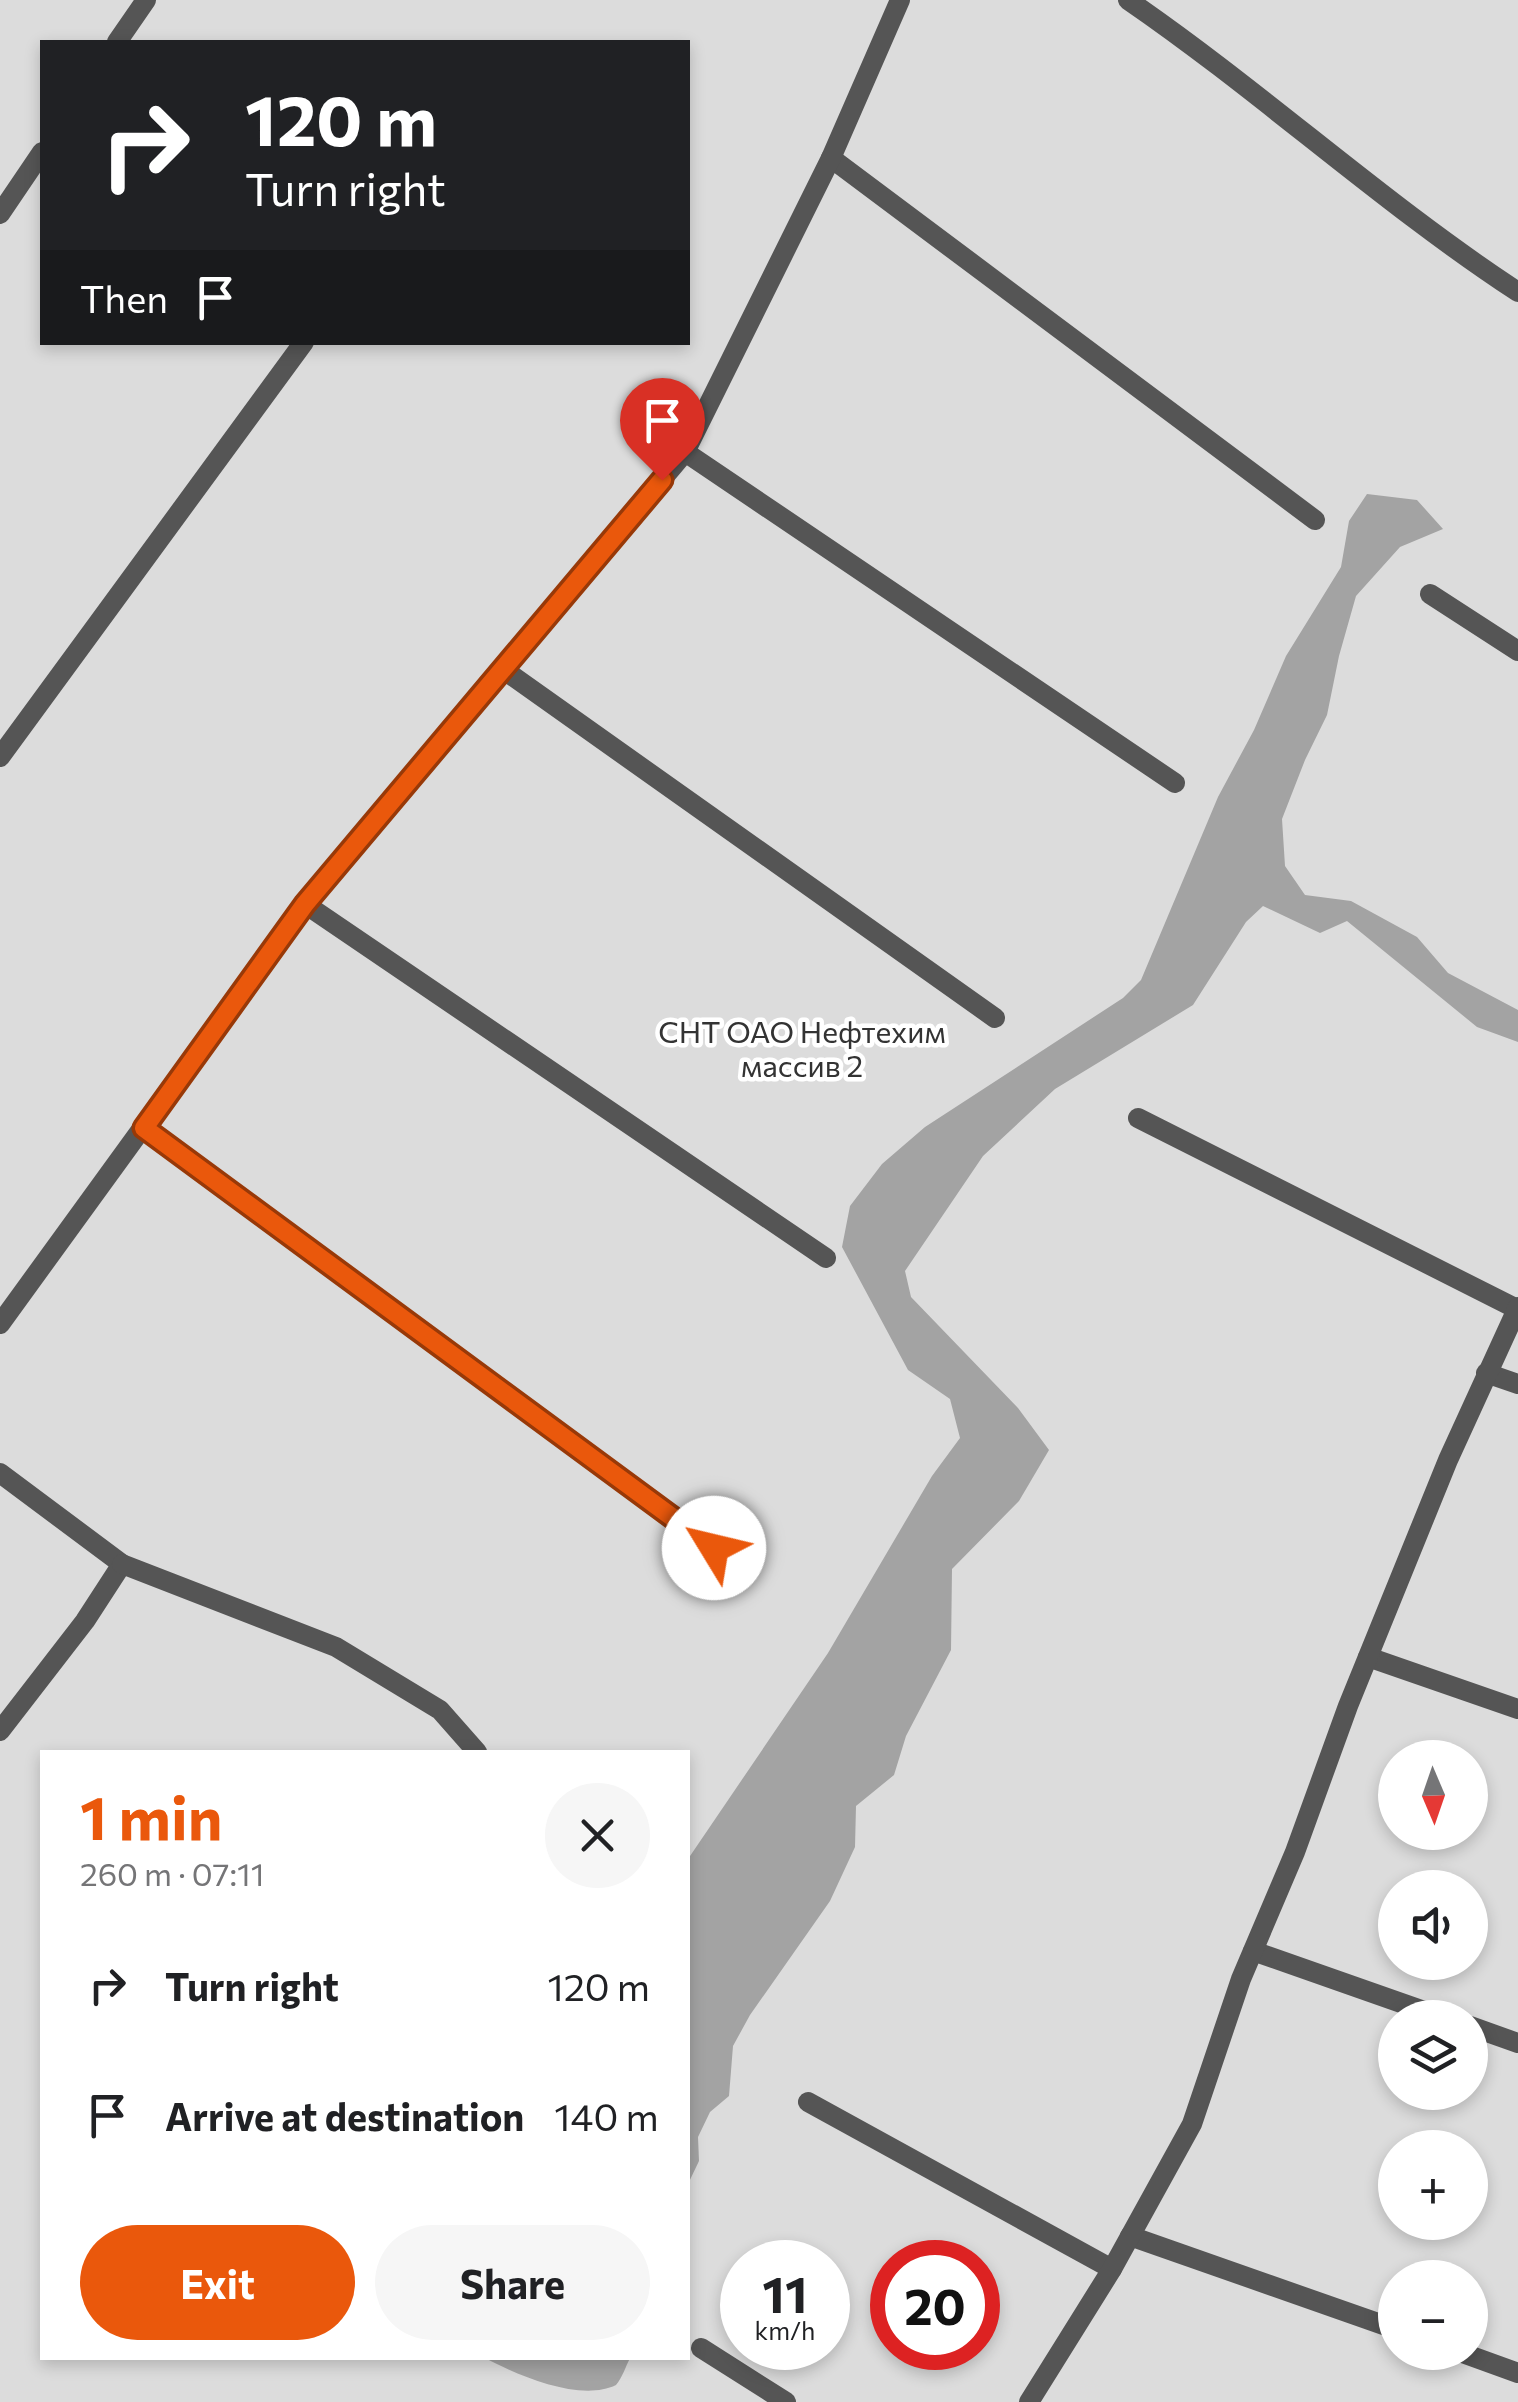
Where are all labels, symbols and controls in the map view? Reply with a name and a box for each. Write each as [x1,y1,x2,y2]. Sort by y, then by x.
text: 120 m [245,75,437,160]
icon: right [80,80,210,210]
text: Turn right [245,160,446,215]
icon: arrive [188,270,243,325]
text: Then [80,274,168,321]
pin [620,378,705,481]
icon: arrive [635,393,690,448]
park label: СНТ ОАО Нефтехим массив 2 [658,1012,946,1083]
position arrow [662,1496,766,1600]
north arrow [1378,1740,1488,1850]
map controls [1378,1740,1488,2370]
text: 1 min [80,1779,222,1852]
button: close [545,1783,650,1888]
text: 260 m · 07:11 [80,1853,264,1893]
button: sound [1378,1870,1488,1980]
icon: right [80,1958,135,2013]
text: Turn right [165,1962,339,2009]
text: 120 m [548,1962,650,2009]
button: layers [1378,2000,1488,2110]
icon: arrive [80,2088,135,2143]
text: Arrive at destination [165,2092,524,2139]
text: 140 m [554,2092,659,2139]
button: + [1378,2130,1488,2240]
button: Exit [80,2225,355,2340]
button: Share [375,2225,650,2340]
speed limit sign: 20 [870,2240,1000,2370]
button: − [1378,2260,1488,2370]
text: 11 [762,2262,808,2323]
text: km/h [755,2315,815,2345]

